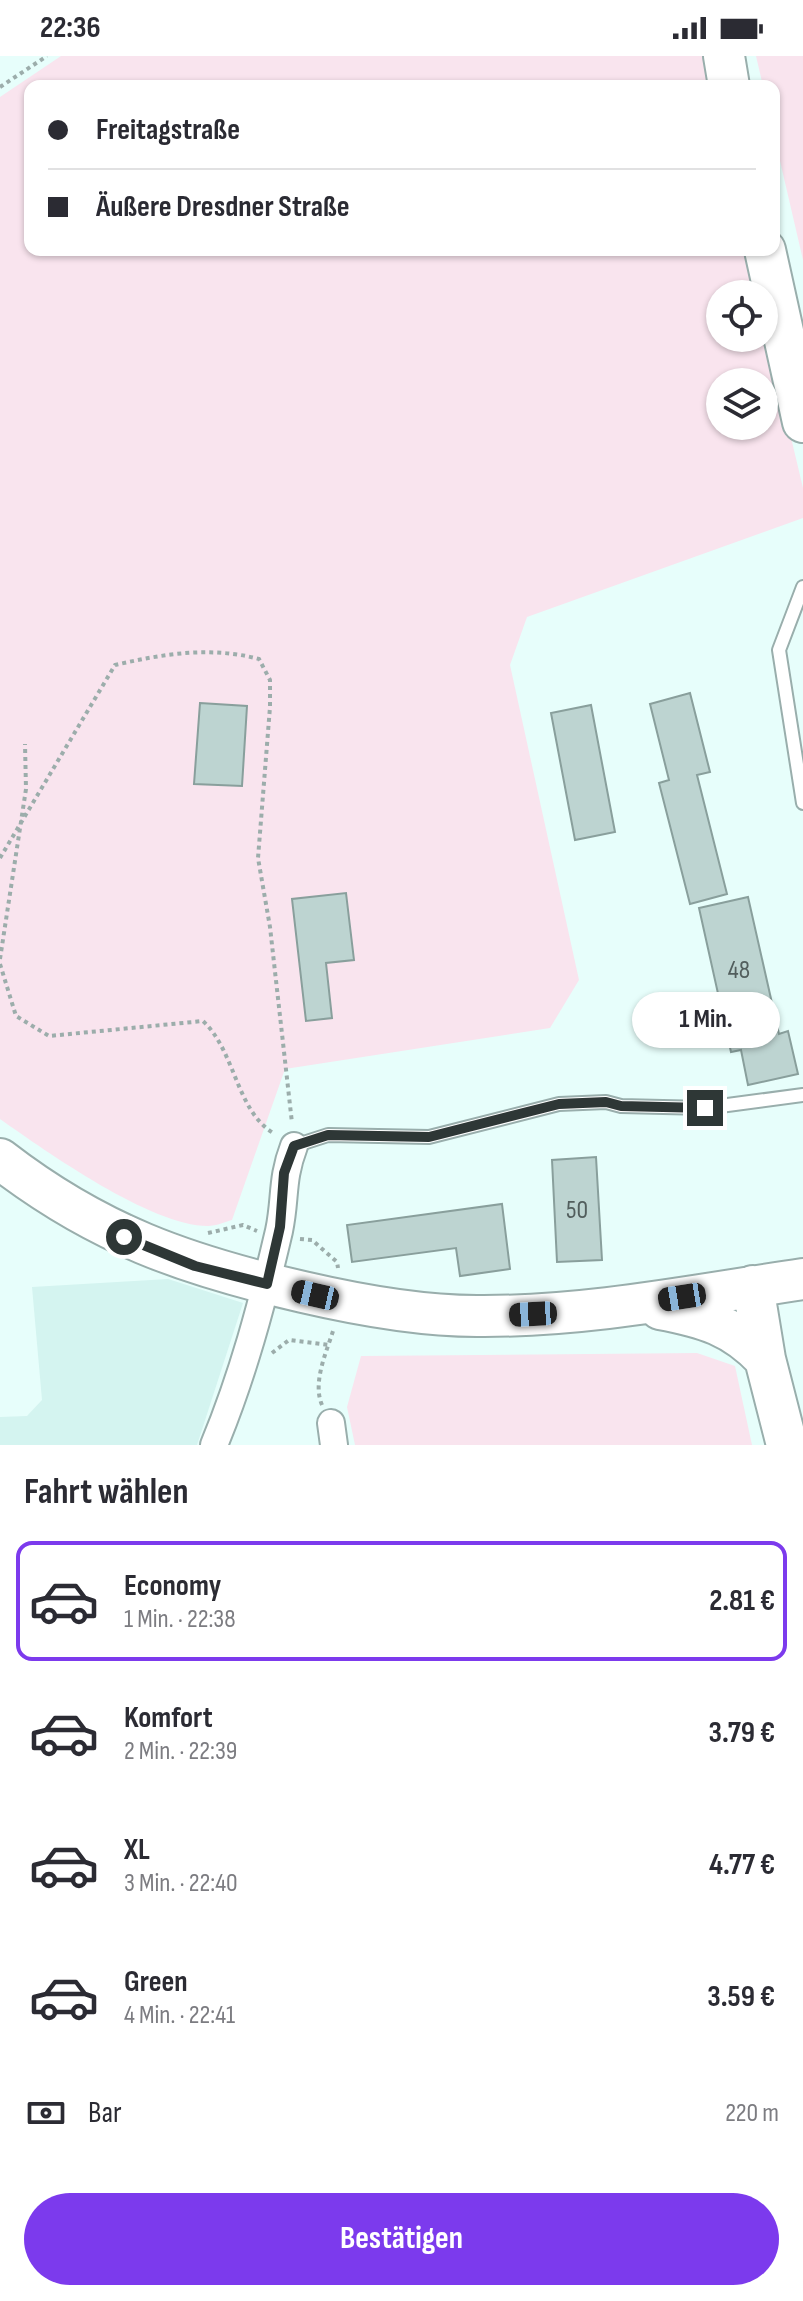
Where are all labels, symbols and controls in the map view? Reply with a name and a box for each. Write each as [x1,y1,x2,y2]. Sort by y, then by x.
text: 22:36 [40,10,101,46]
text: Freitagstraße [96,112,240,148]
text: Äußere Dresdner Straße [96,189,350,225]
map controls [706,280,778,440]
button: locate [706,280,778,352]
button: layers [706,368,778,440]
house number: 48 [728,955,750,986]
callout: 1 Min. [631,992,779,1048]
text: 1 Min. [679,1004,733,1035]
route end [687,1090,723,1126]
house number: 50 [566,1195,588,1226]
route start [106,1219,142,1255]
car [289,1278,341,1312]
car [656,1281,708,1313]
car [508,1301,558,1327]
text: Fahrt wählen [24,1471,188,1514]
icon: car [28,1565,100,1637]
text: Economy [124,1568,221,1604]
text: 2.81 € [709,1583,775,1619]
text: 1 Min. · 22:38 [124,1604,236,1635]
icon: car [28,1697,100,1769]
text: Komfort [124,1700,213,1736]
text: 3.79 € [709,1715,775,1751]
text: 2 Min. · 22:39 [124,1736,237,1767]
icon: car [28,1829,100,1901]
text: XL [124,1832,150,1868]
text: 4.77 € [709,1847,775,1883]
text: 3 Min. · 22:40 [124,1868,238,1899]
icon: car [28,1961,100,2033]
text: Green [124,1964,188,2000]
text: 3.59 € [707,1979,775,2015]
text: 4 Min. · 22:41 [124,2000,235,2031]
icon: cash [24,2091,68,2135]
text: Bar [88,2095,122,2131]
text: 220 m [725,2098,779,2129]
button: Bestätigen [24,2193,779,2285]

